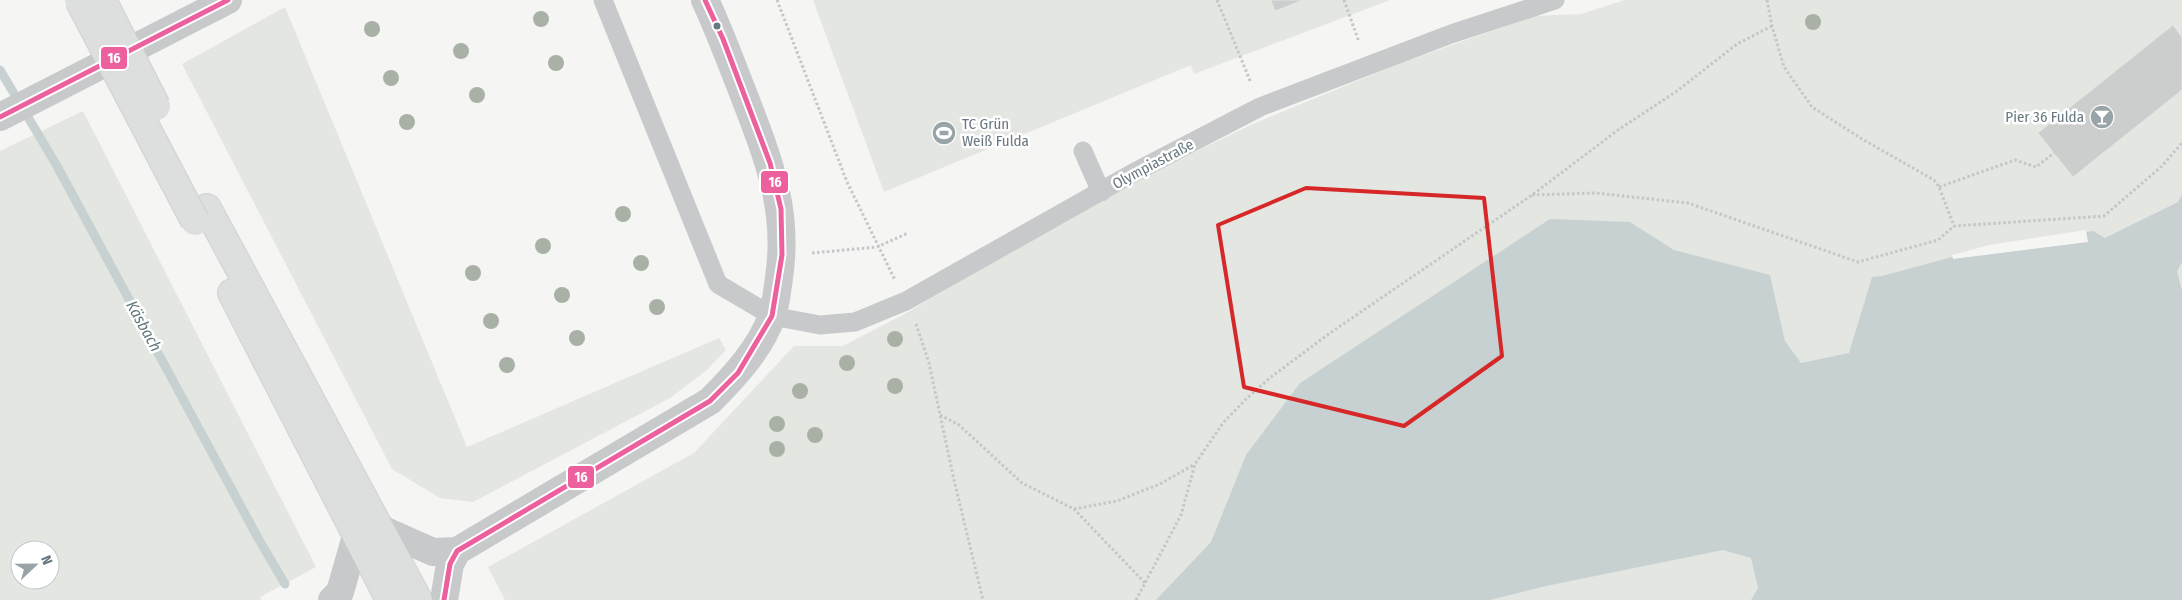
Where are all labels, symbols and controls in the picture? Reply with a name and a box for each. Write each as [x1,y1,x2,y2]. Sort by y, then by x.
unlabelled marker [712,21,722,31]
line badge: 16 [100,46,128,70]
text: 16 [107,50,121,67]
bar icon: Pier 36 Fulda [2089,104,2115,130]
place label: Pier 36 Fulda [2005,108,2084,126]
place label: TC Grün Weiß Fulda [962,115,1029,150]
sports icon: TC Grün Weiß Fulda [931,120,957,146]
street label: Olympiastraße [1109,135,1197,193]
line badge: 16 [760,170,789,194]
text: 16 [768,174,782,191]
water label: Käsbach [122,297,166,355]
line badge: 16 [567,465,595,489]
text: 16 [574,469,588,486]
north arrow [10,540,60,590]
text: N [37,553,56,567]

